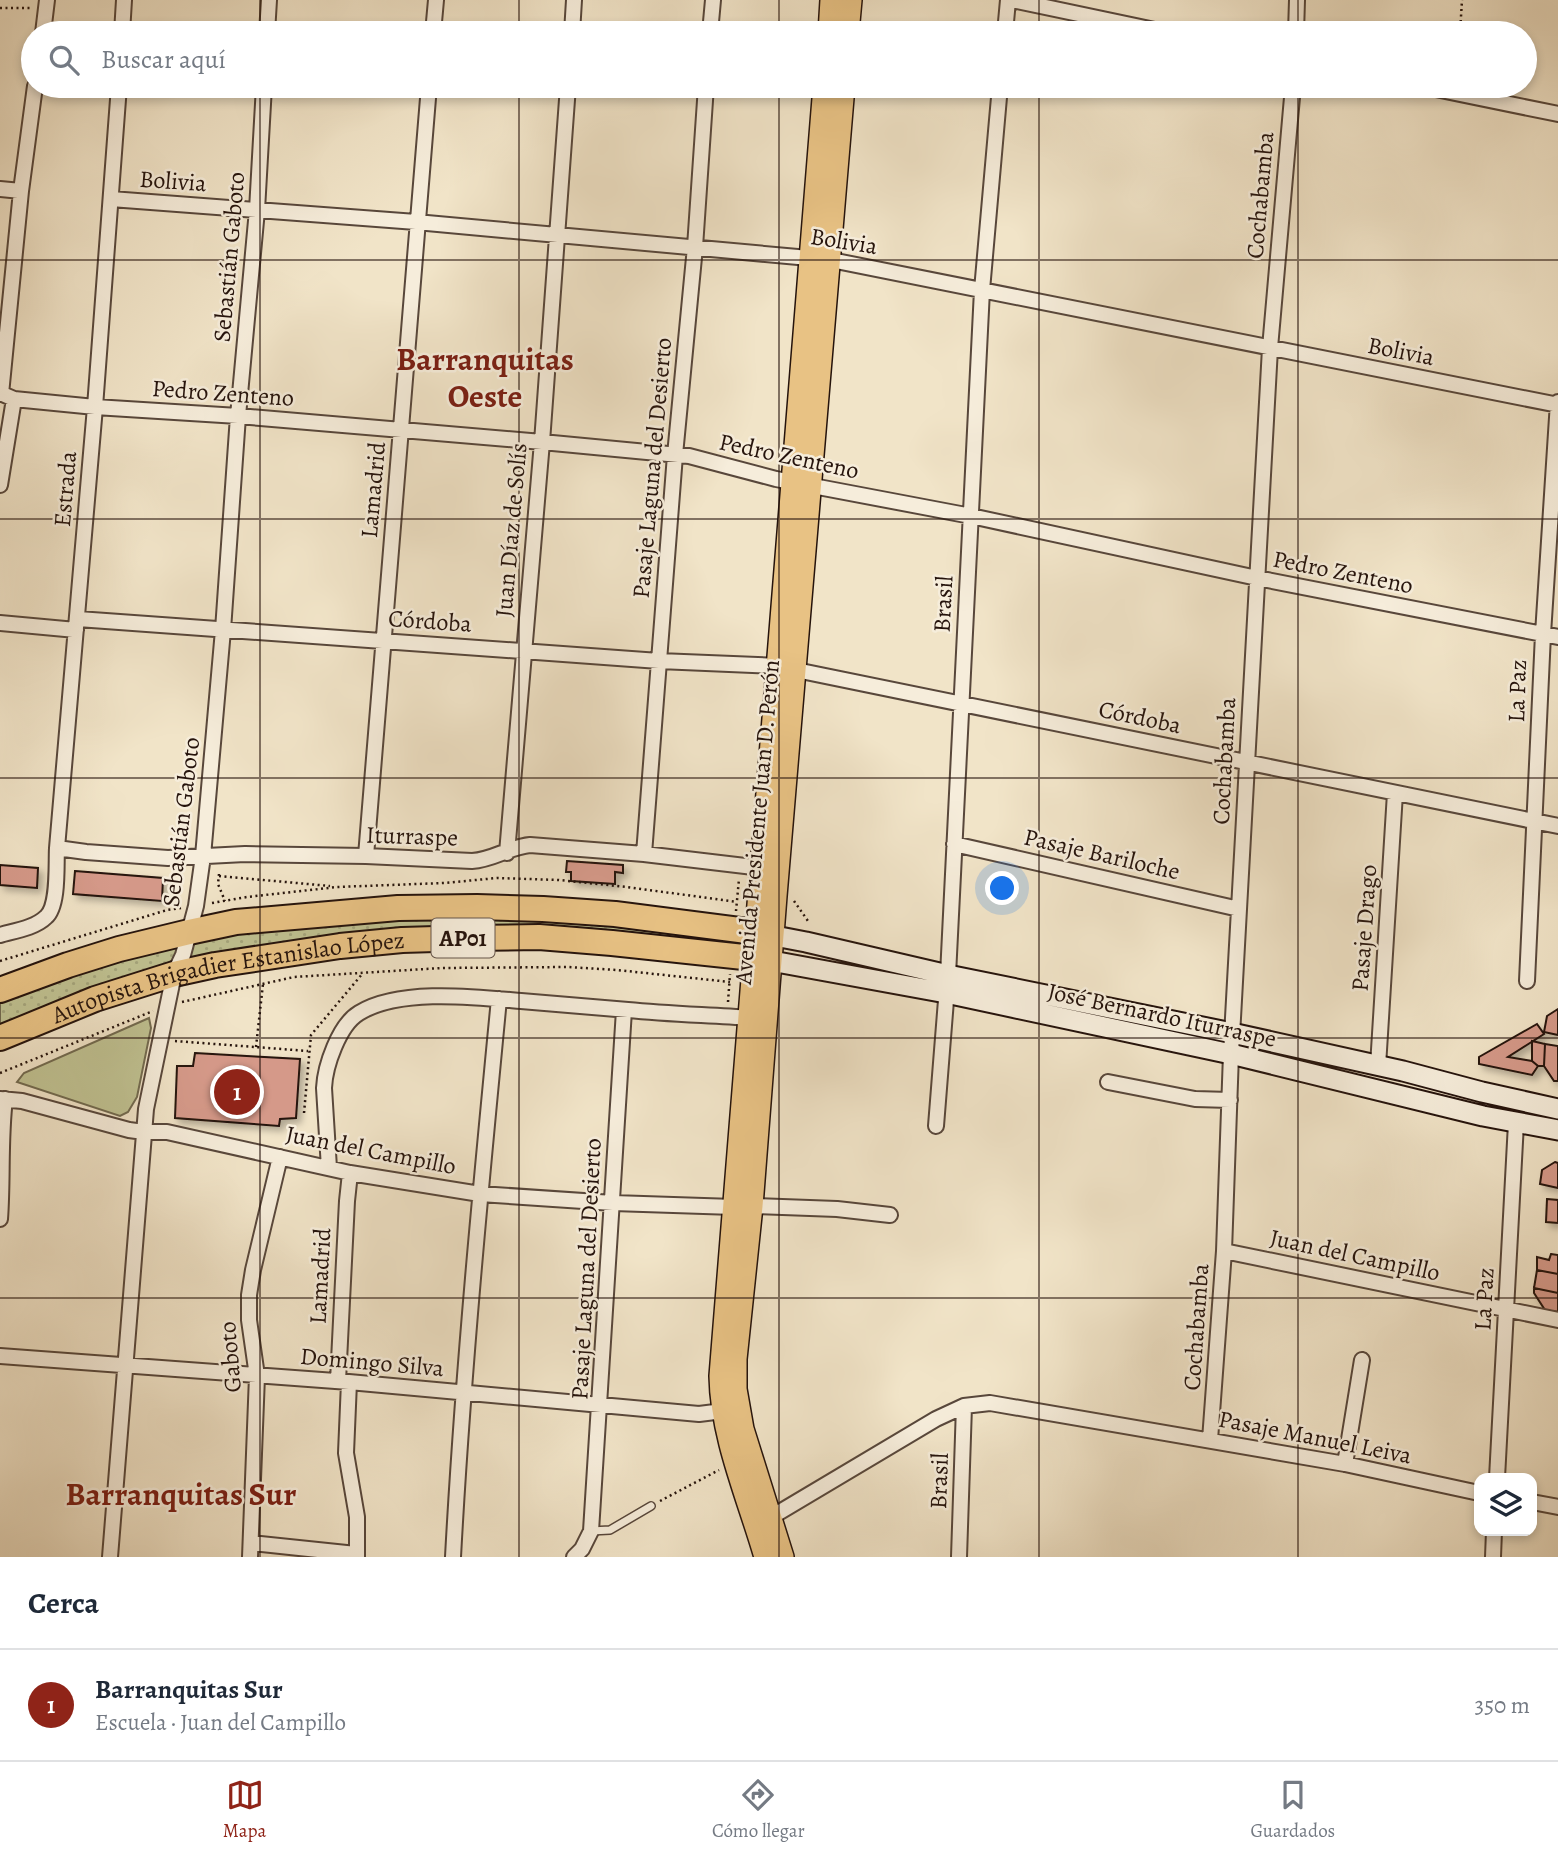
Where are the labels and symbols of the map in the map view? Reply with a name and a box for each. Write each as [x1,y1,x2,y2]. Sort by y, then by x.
street label: Cochabamba [1239,129,1282,260]
street label: Bolivia [138,163,208,199]
street label: Sebastián Gaboto [206,171,252,343]
street label: Bolivia [808,220,881,262]
street label: Bolivia [1365,329,1438,373]
street label: Pasaje Laguna del Desierto [625,336,679,600]
district label: Barranquitas Oeste [396,337,574,418]
street label: Pedro Zenteno [151,372,295,414]
street label: Pedro Zenteno [716,426,862,486]
street label: Lamadrid [353,441,393,539]
street label: Juan Díaz de Solís [487,442,535,618]
street label: Estrada [46,449,84,528]
street label: Pedro Zenteno [1270,543,1416,601]
street label: Brasil [926,575,960,633]
street label: Córdoba [387,602,474,640]
street label: Avenida Presidente Juan D. Perón [727,658,787,987]
street label: La Paz [1500,659,1534,723]
street label: Córdoba [1096,693,1185,742]
street label: Cochabamba [1205,696,1243,825]
street label: Sebastián Gaboto [155,735,207,909]
street label: Iturraspe [365,818,459,854]
street label: Pasaje Bariloche [1021,820,1183,888]
street label: Pasaje Drago [1344,863,1384,993]
your location [985,871,1019,905]
road number: AP01 [432,918,494,958]
street label: Autopista Brigadier Estanislao López [46,924,406,1031]
street label: José Bernardo Iturraspe [1045,975,1279,1055]
pin: 1 [214,1066,260,1118]
street label: Juan del Campillo [283,1118,459,1182]
street label: Pasaje Laguna del Desierto [563,1137,609,1401]
street label: Juan del Campillo [1267,1221,1443,1289]
street label: Lamadrid [302,1227,339,1325]
street label: Cochabamba [1176,1262,1216,1392]
street label: La Paz [1466,1267,1502,1331]
street label: Gaboto [211,1320,249,1394]
street label: Domingo Silva [299,1340,446,1384]
street label: Pasaje Manuel Leiva [1216,1403,1415,1472]
street label: Brasil [922,1452,956,1510]
district label: Barranquitas Sur [66,1472,296,1516]

